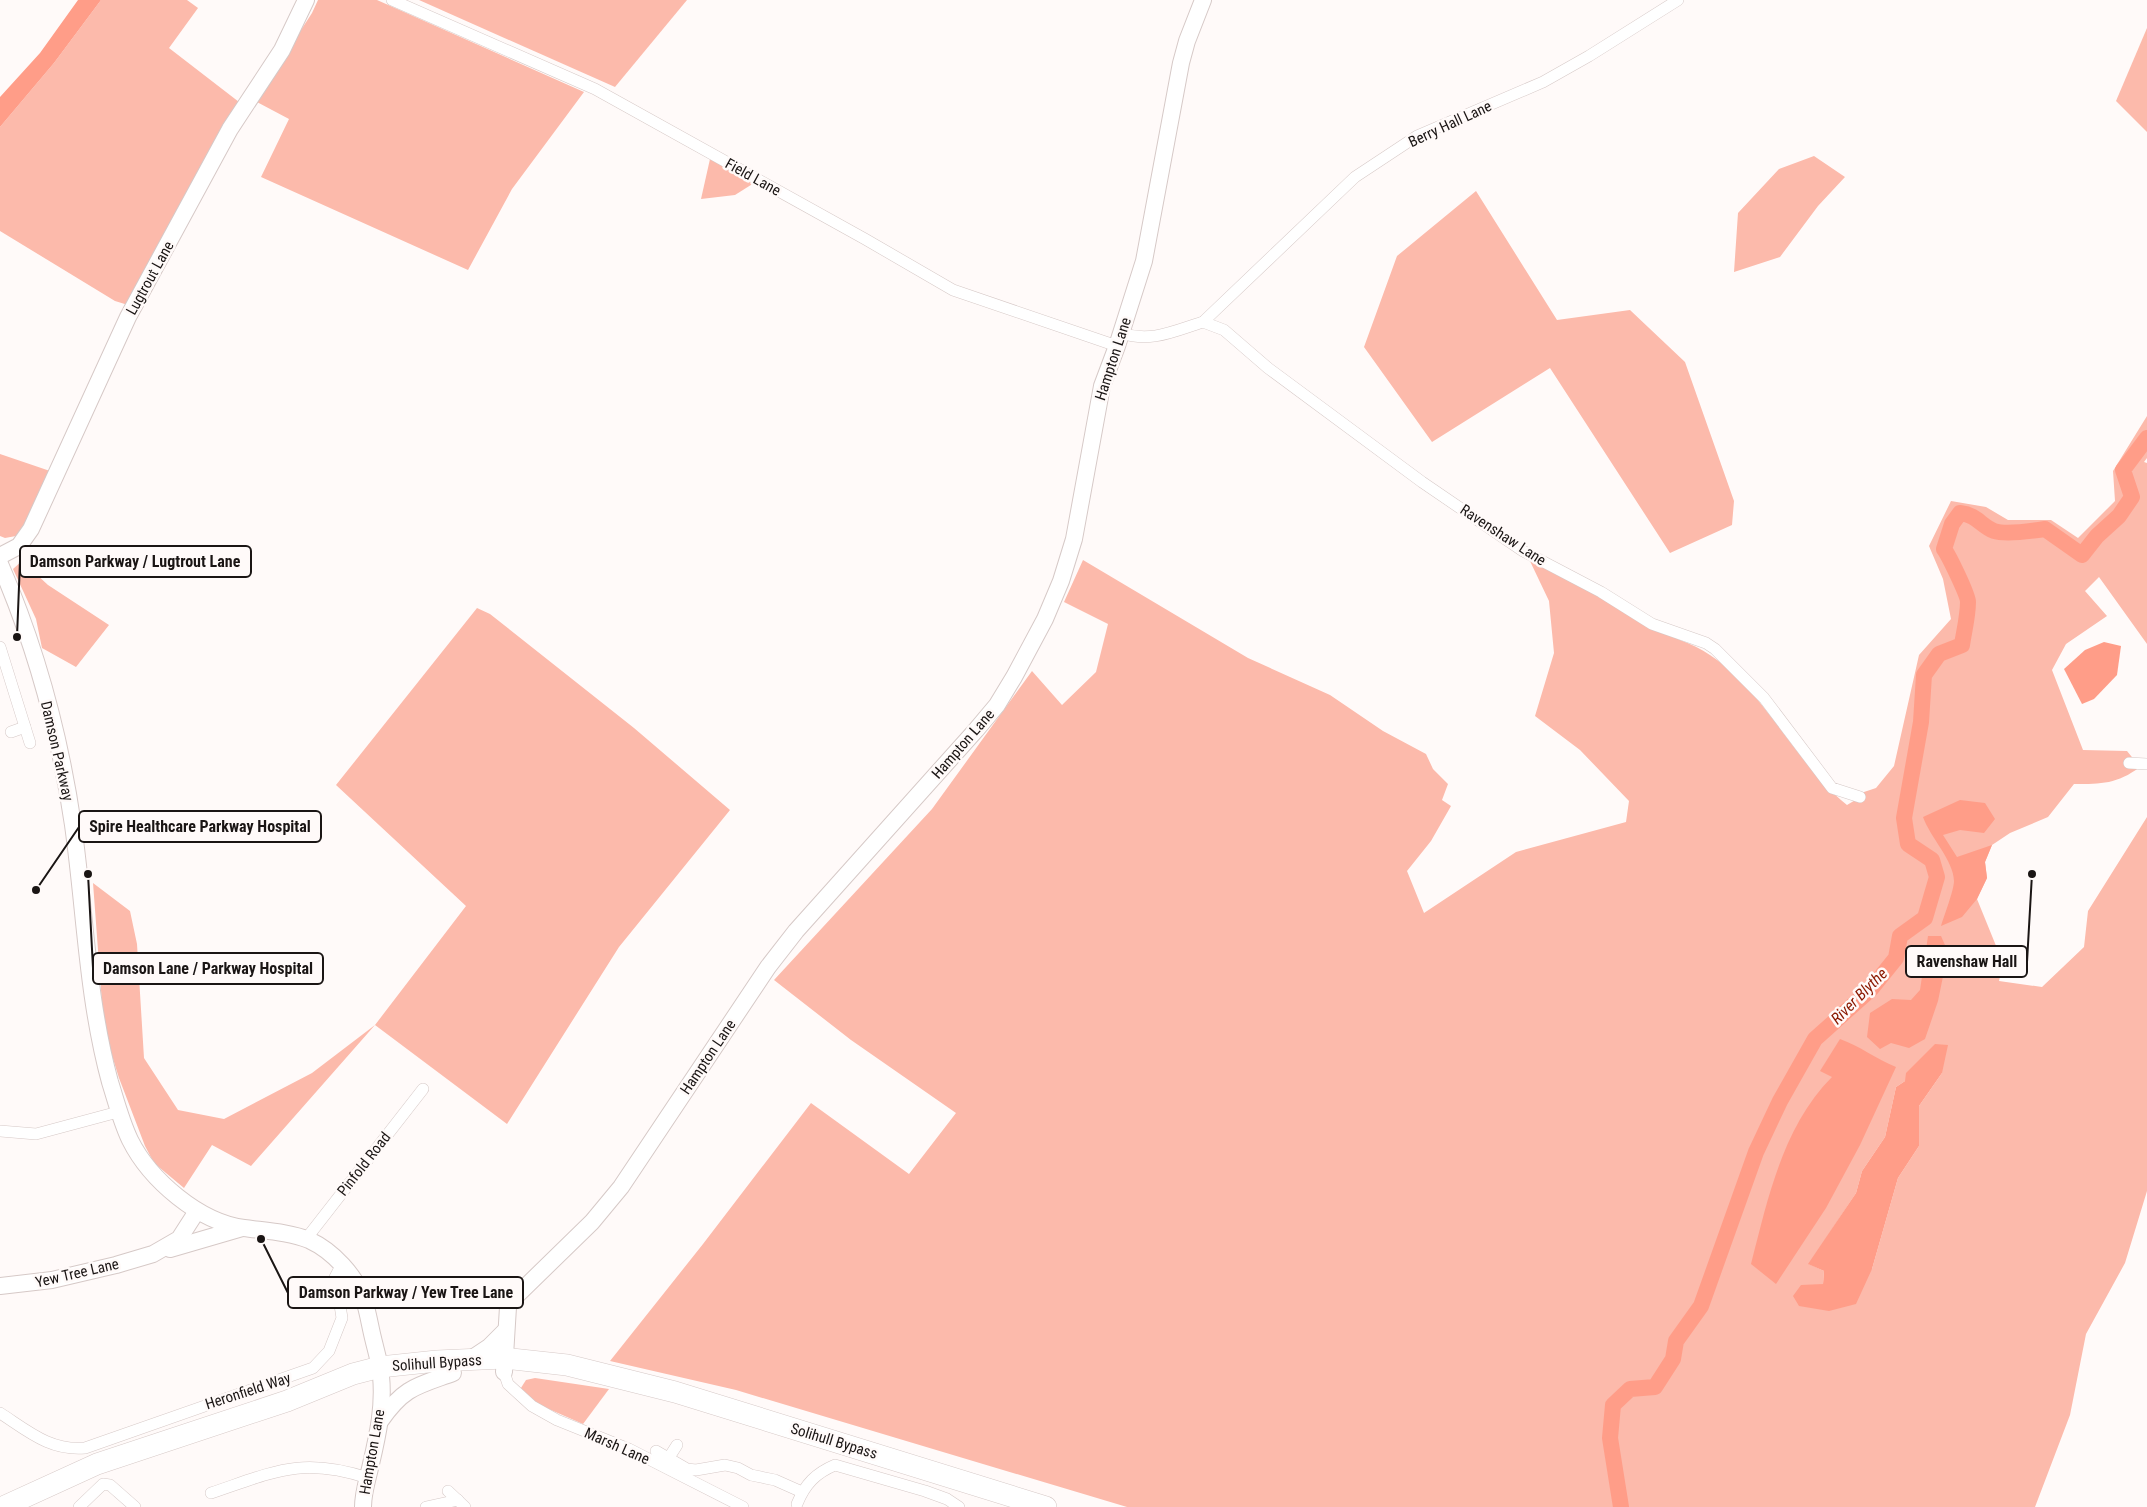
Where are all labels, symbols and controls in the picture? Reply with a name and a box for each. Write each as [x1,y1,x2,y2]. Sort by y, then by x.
street label: Berry Hall Lane [1406,97,1494,151]
street label: Field Lane [722,154,784,200]
street label: Lugtrout Lane [122,238,178,318]
street label: Hampton Lane [1091,315,1135,403]
street label: Ravenshaw Lane [1457,501,1549,569]
callout: Damson Parkway / Lugtrout Lane [20,546,251,577]
text: Damson Parkway / Lugtrout Lane [30,552,241,571]
street label: Damson Parkway [37,699,77,803]
street label: Hampton Lane [928,706,998,782]
callout: Spire Healthcare Parkway Hospital [79,811,321,842]
text: Spire Healthcare Parkway Hospital [89,817,311,836]
callout: Ravenshaw Hall [1906,946,2027,977]
text: Ravenshaw Hall [1917,952,2017,971]
callout: Damson Lane / Parkway Hospital [93,953,323,984]
text: Damson Lane / Parkway Hospital [103,959,313,978]
water label: River Blythe [1827,964,1891,1028]
street label: Hampton Lane [676,1016,740,1098]
street label: Pinfold Road [334,1129,394,1199]
street label: Yew Tree Lane [33,1255,121,1291]
callout: Damson Parkway / Yew Tree Lane [288,1277,523,1308]
text: Damson Parkway / Yew Tree Lane [299,1283,514,1302]
street label: Solihull Bypass [392,1351,483,1375]
street label: Heronfield Way [203,1369,293,1413]
street label: Hampton Lane [356,1408,388,1496]
street label: Solihull Bypass [788,1419,880,1463]
street label: Marsh Lane [582,1424,652,1468]

